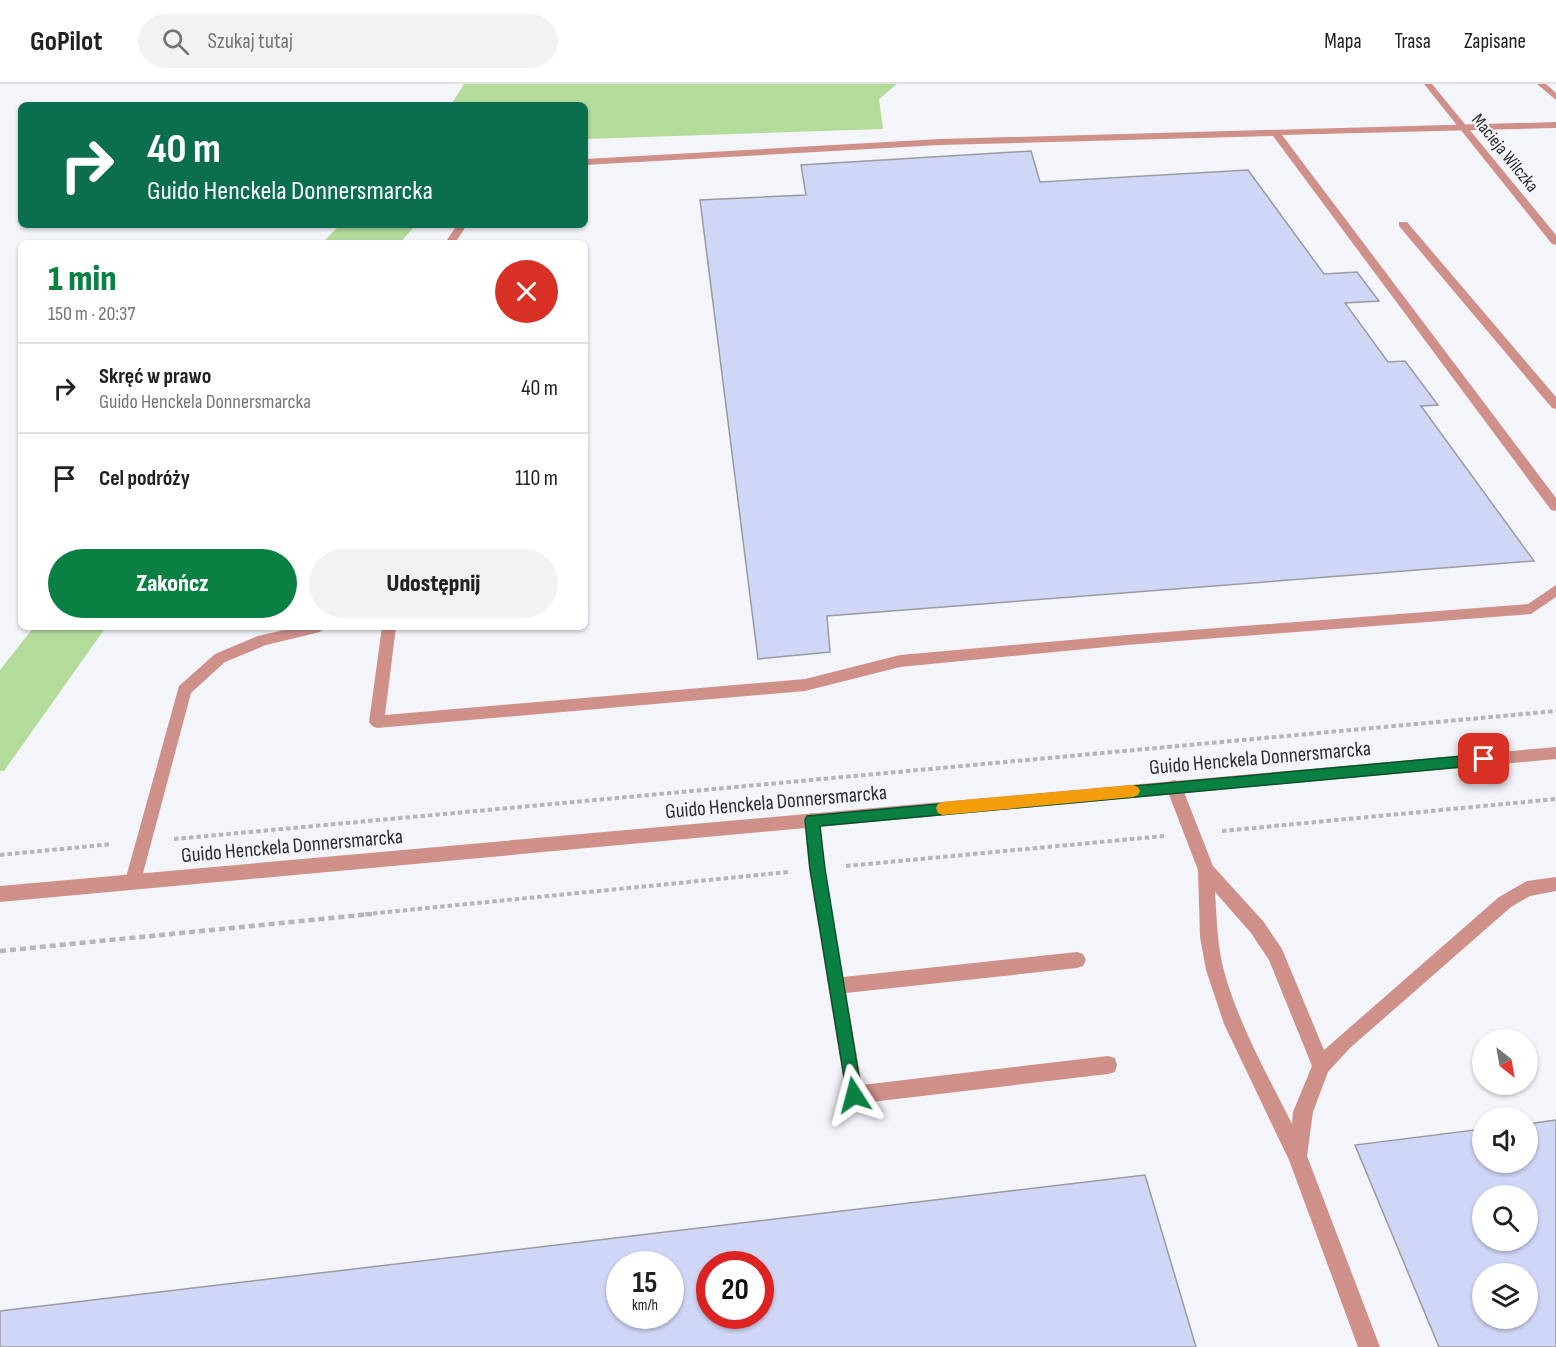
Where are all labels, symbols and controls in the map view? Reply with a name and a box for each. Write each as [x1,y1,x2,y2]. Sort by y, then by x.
search box [138,14,558,68]
text: GoPilot [30,25,102,58]
icon: search [159,25,192,58]
text: Szukaj tutaj [207,28,293,55]
text: Mapa [1324,29,1362,54]
text: Trasa [1395,29,1431,54]
text: Zapisane [1464,29,1526,54]
street label: Macieja Wilczka [1467,110,1543,196]
text: 40 m [147,124,221,175]
icon: right [48,126,126,204]
text: Guido Henckela Donnersmarcka [147,175,433,207]
text: 1 min [48,258,116,301]
button: close [495,260,558,323]
text: 150 m · 20:37 [48,302,135,326]
text: Skręć w prawo [99,363,211,390]
icon: right [48,372,81,405]
text: 40 m [521,375,558,402]
text: Guido Henckela Donnersmarcka [99,390,311,414]
icon: arrive [48,462,81,495]
text: Cel podróży [99,465,190,492]
text: 110 m [515,465,558,492]
button: Zakończ [48,549,297,618]
button: Udostępnij [309,549,558,618]
pin [1458,733,1509,784]
street label: Guido Henckela Donnersmarcka [1148,736,1372,780]
icon: arrive [1467,742,1500,775]
street label: Guido Henckela Donnersmarcka [664,780,888,824]
street label: Guido Henckela Donnersmarcka [180,824,404,868]
north arrow [1472,1029,1538,1095]
map controls [1472,1029,1538,1329]
position arrow [822,1063,886,1127]
button: sound [1472,1107,1538,1173]
button: search [1472,1185,1538,1251]
speed limit sign: 20 [696,1251,774,1329]
button: layers [1472,1263,1538,1329]
text: 15 [633,1265,658,1301]
text: km/h [632,1296,658,1315]

